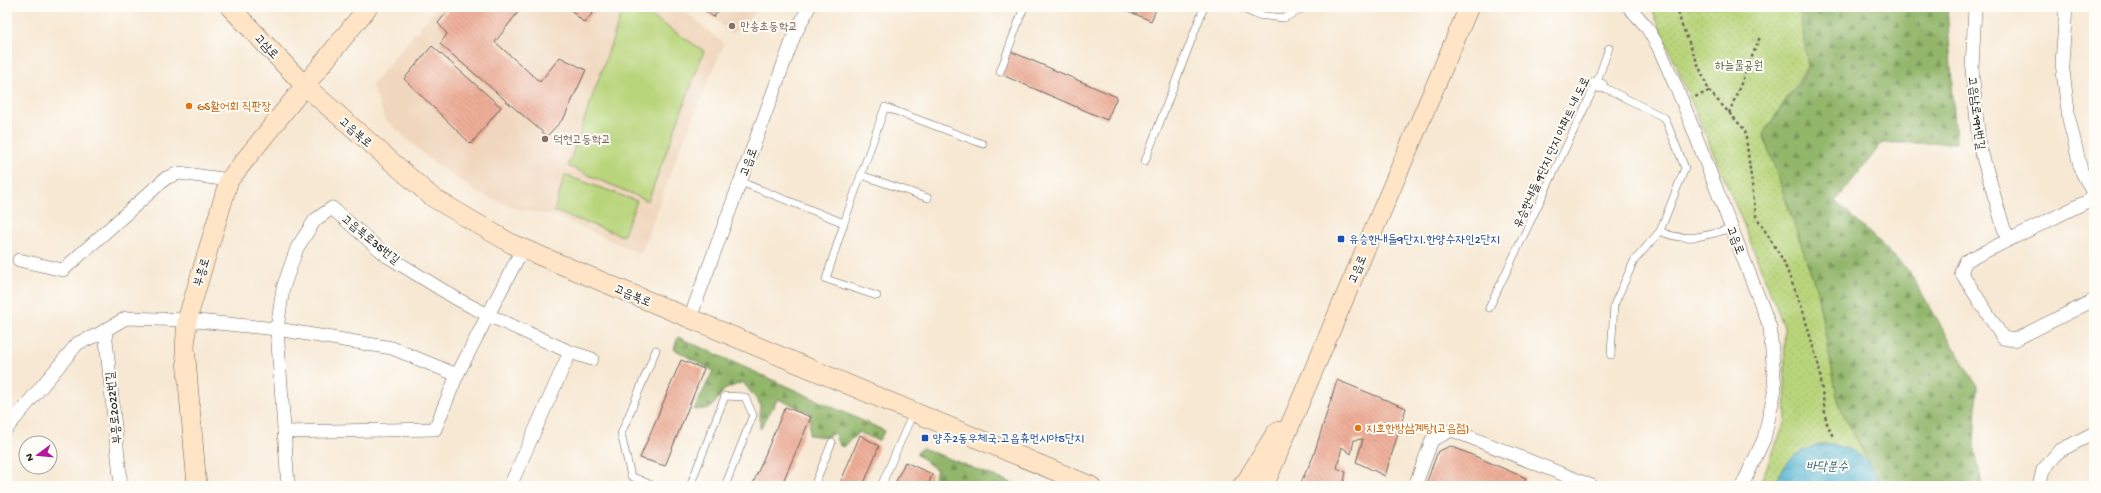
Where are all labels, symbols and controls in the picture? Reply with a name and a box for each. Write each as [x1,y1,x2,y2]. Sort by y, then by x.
place label: 만송초등학교 [740,20,798,35]
marker: 만송초등학교 [727,21,737,31]
street label: 고삼로 [251,32,281,63]
park label: 하늘물공원 [1715,60,1763,74]
street label: 유승한내들 9단지 단지 아파트 내 도로 [1511,75,1594,231]
street label: 고읍남로191번길 [1964,76,1986,151]
place label: GS활어회 직판장 [197,100,271,115]
marker: GS활어회 직판장 [184,101,194,111]
street label: 고읍북로 [336,116,374,151]
marker: 덕현고등학교 [540,134,550,144]
place label: 덕현고등학교 [553,134,611,148]
street label: 고읍로 [738,147,761,179]
street label: 고읍북로35번길 [338,213,402,268]
street label: 고읍로 [1722,225,1746,257]
place label: 유승한내들9단지.한양수자인2단지 [1349,233,1500,248]
marker: 유승한내들9단지.한양수자인2단지 [1336,234,1346,244]
street label: 고읍로 [1347,254,1371,286]
street label: 부흥로 [191,256,214,288]
street label: 고읍북로 [612,283,653,311]
street label: 부흥로2022번길 [103,371,126,445]
marker: 지호한방삼계탕(고읍점) [1353,423,1363,433]
place label: 지호한방삼계탕(고읍점) [1366,423,1469,437]
place label: 양주2동우체국.고읍휴먼시아5단지 [933,432,1084,447]
marker: 양주2동우체국.고읍휴먼시아5단지 [920,433,930,443]
north arrow [18,435,58,475]
text: N [24,452,37,462]
water label: 바닥분수 [1806,460,1848,475]

